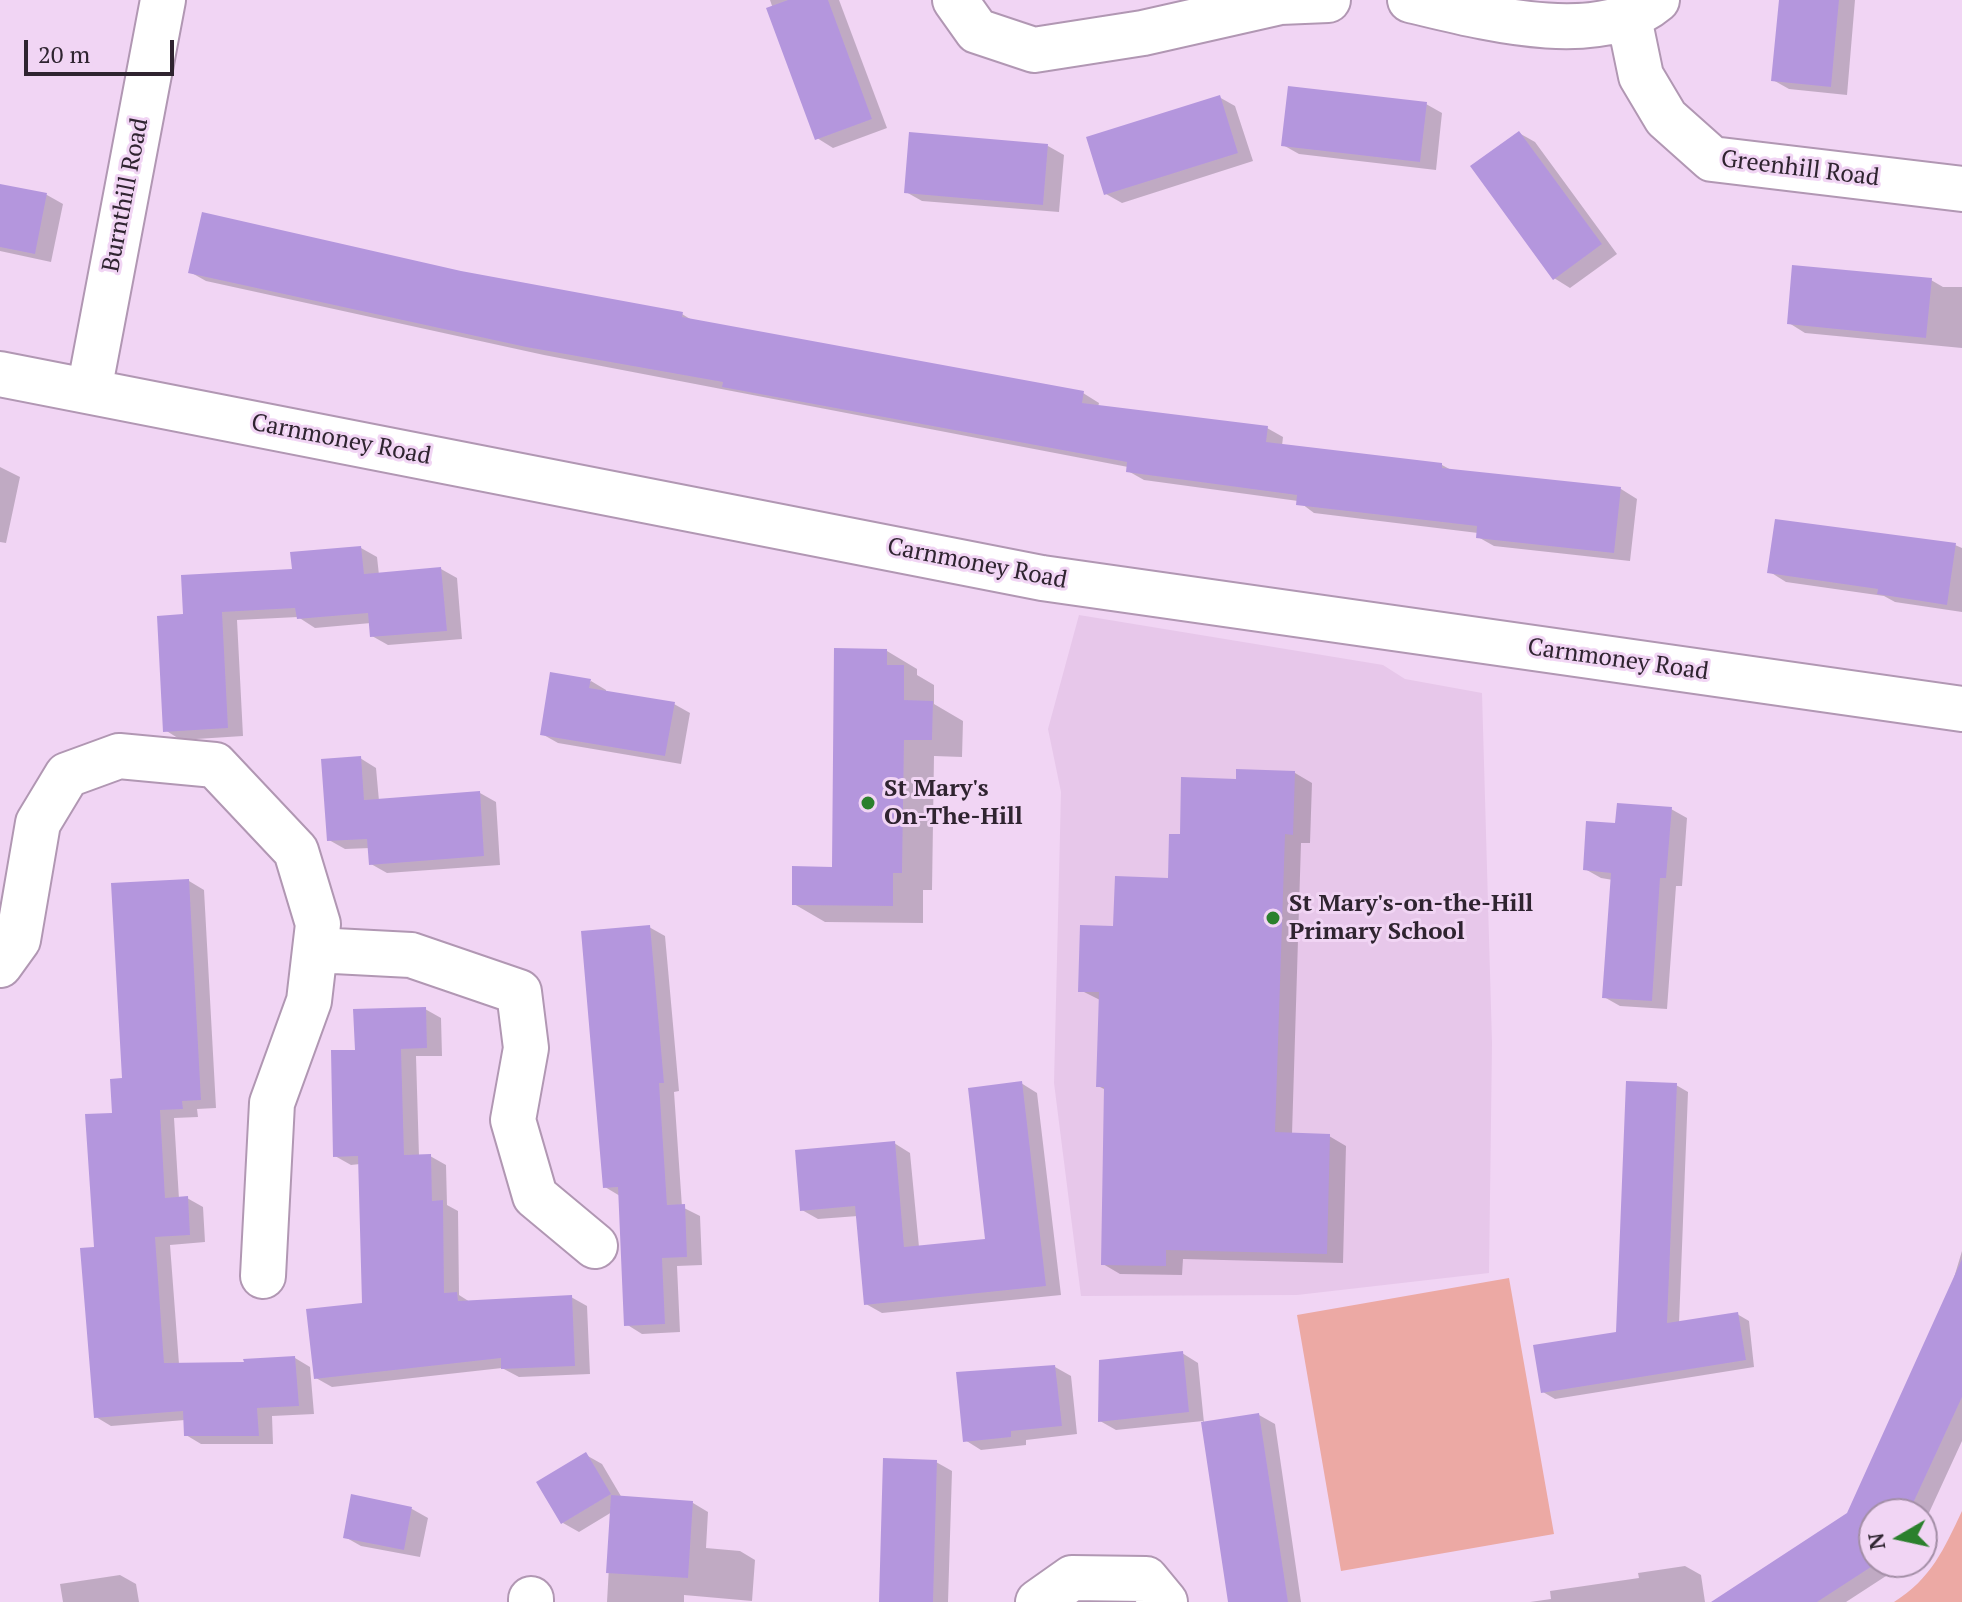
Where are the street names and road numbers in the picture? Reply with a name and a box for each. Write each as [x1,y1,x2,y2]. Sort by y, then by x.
street label: Burnthill Road [97,116,155,274]
street label: Greenhill Road [1719,145,1881,193]
street label: Carnmoney Road [249,408,433,472]
street label: Carnmoney Road [885,532,1069,596]
street label: Carnmoney Road [1526,633,1710,687]

